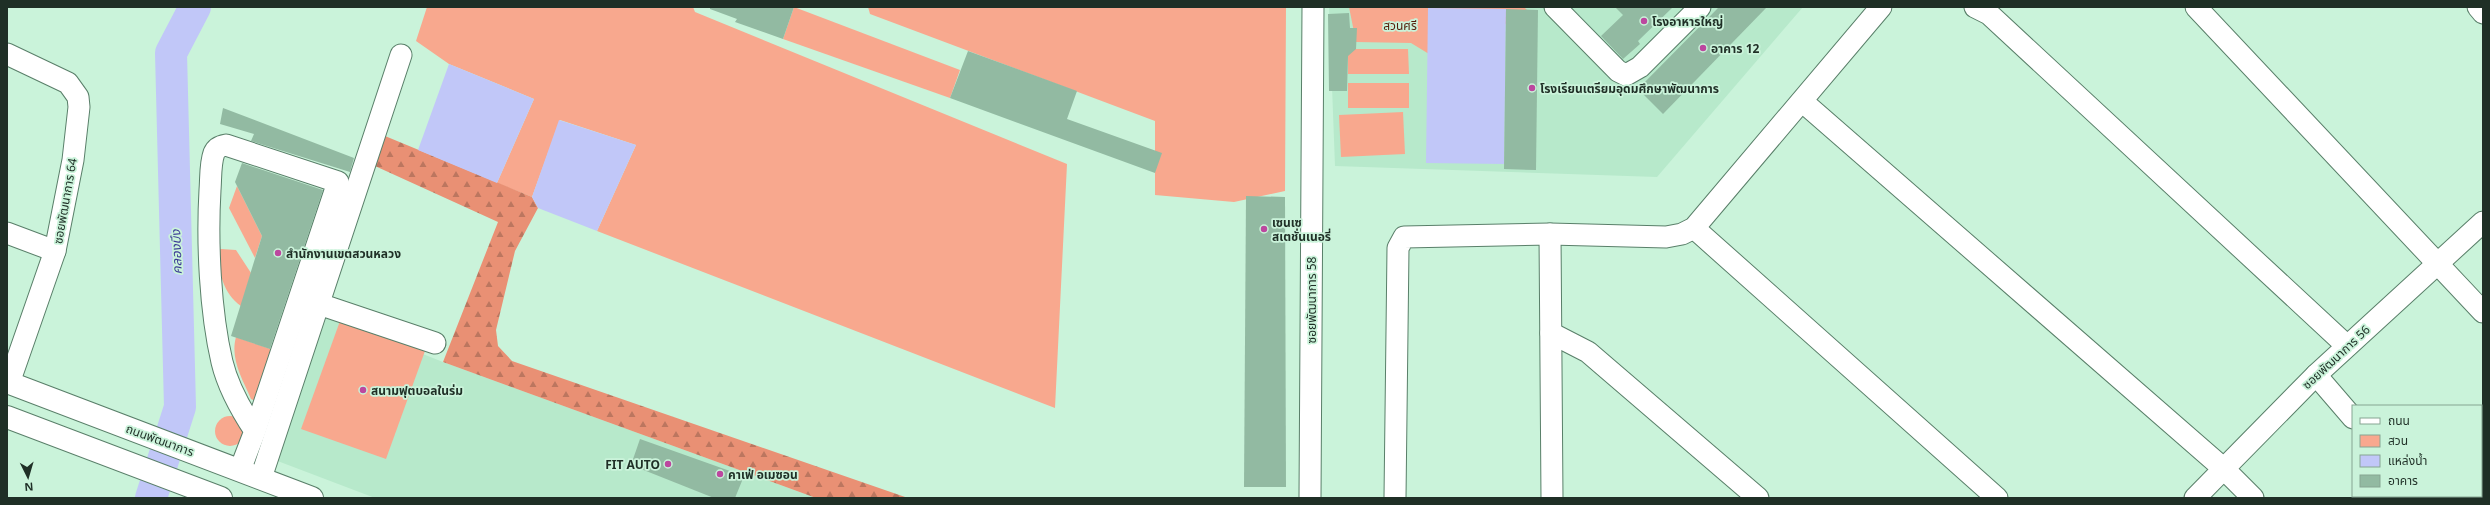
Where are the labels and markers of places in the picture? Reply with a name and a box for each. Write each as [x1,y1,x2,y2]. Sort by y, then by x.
place label: โรงอาหารใหญ่ [1652,13,1723,30]
marker: โรงอาหารใหญ่ [1639,16,1649,26]
place label: อาคาร 12 [1711,40,1760,57]
marker: อาคาร 12 [1698,43,1708,53]
place label: โรงเรียนเตรียมอุดมศึกษาพัฒนาการ [1540,80,1719,97]
marker: โรงเรียนเตรียมอุดมศึกษาพัฒนาการ [1527,83,1537,93]
place label: เซนเซ สเตชั่นเนอรี่ [1272,214,1331,245]
marker: เซนเซ สเตชั่นเนอรี่ [1259,224,1269,234]
place label: สำนักงานเขตสวนหลวง [286,245,401,262]
marker: สำนักงานเขตสวนหลวง [273,248,283,258]
place label: สนามฟุตบอลในร่ม [371,382,463,399]
marker: สนามฟุตบอลในร่ม [358,385,368,395]
place label: FIT AUTO [605,456,660,473]
marker: FIT AUTO [663,459,673,469]
place label: คาเฟ่ อเมซอน [728,466,798,483]
marker: คาเฟ่ อเมซอน [715,469,725,479]

